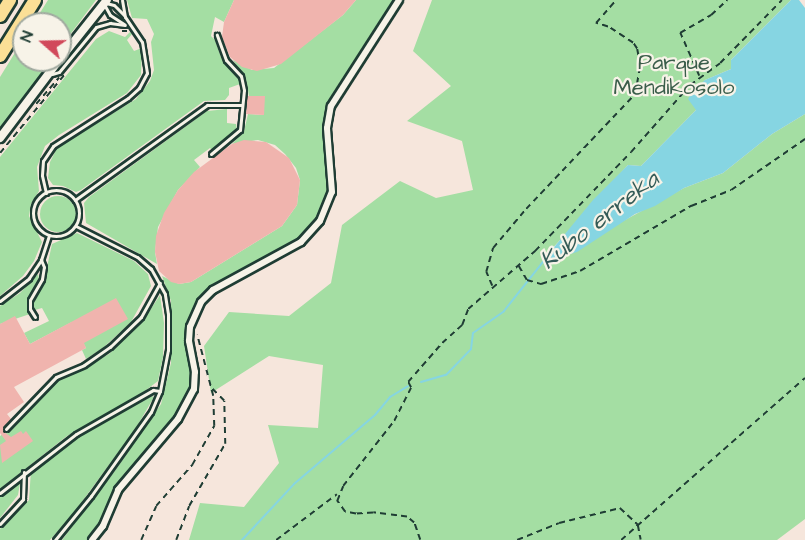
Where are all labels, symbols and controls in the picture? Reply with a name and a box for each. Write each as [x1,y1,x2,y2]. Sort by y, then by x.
north arrow [12,12,72,72]
text: N [15,28,39,45]
park label: Parque Mendikosolo [614,49,734,100]
water label: Kubo erreka [535,166,665,276]

